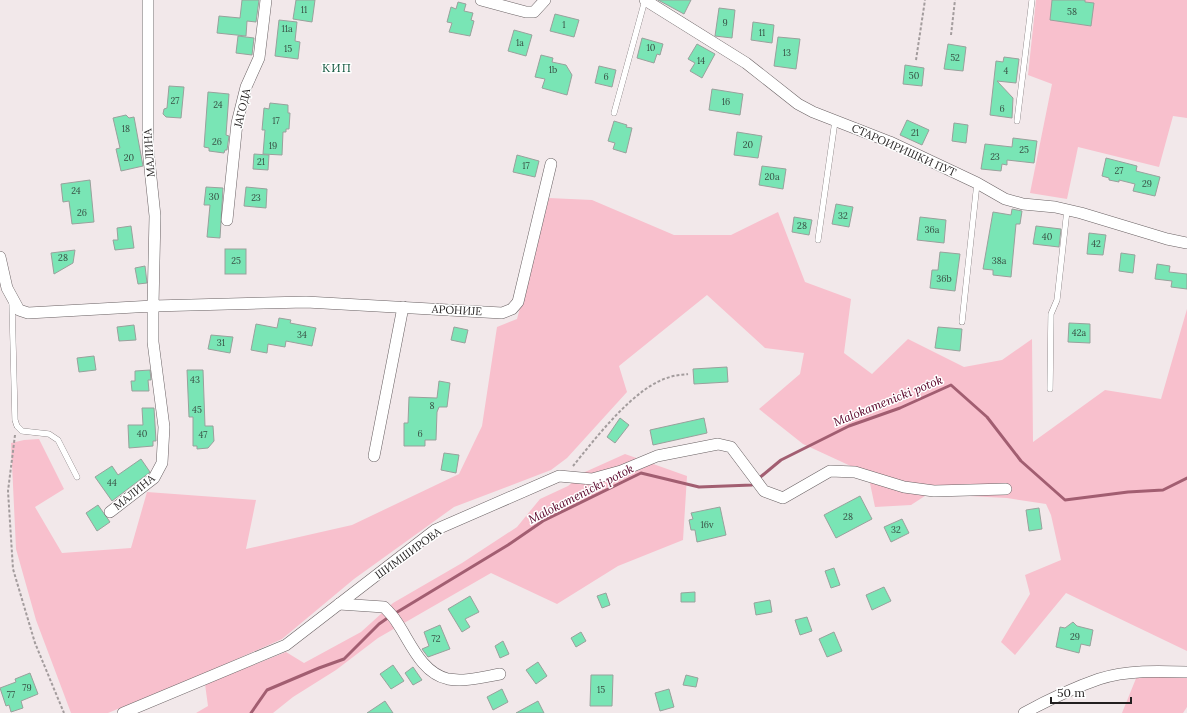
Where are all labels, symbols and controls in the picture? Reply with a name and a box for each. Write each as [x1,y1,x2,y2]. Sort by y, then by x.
house number: 11 [301,4,307,15]
house number: 58 [1067,6,1077,17]
house number: 9 [722,17,728,28]
house number: 1 [562,19,566,30]
house number: 11a [281,23,293,34]
house number: 11 [759,27,765,38]
house number: 1a [516,37,524,48]
house number: 10 [647,42,656,53]
house number: 15 [284,43,292,54]
house number: 13 [783,47,791,58]
house number: 52 [950,52,960,63]
house number: 14 [697,55,705,66]
district label: КИП [322,60,352,75]
house number: 1b [549,64,557,75]
house number: 4 [1004,65,1009,76]
house number: 50 [909,70,920,81]
house number: 6 [603,71,609,82]
street label: ЈАГОДА [230,86,254,130]
house number: 27 [171,95,179,106]
house number: 16 [722,96,730,107]
house number: 24 [213,99,223,110]
house number: 6 [999,103,1005,114]
house number: 17 [272,115,280,126]
street label: СТАРОИРИШКИ ПУТ [850,121,958,179]
house number: 18 [122,123,130,134]
street label: МАЛИНА [140,127,158,178]
house number: 21 [911,127,919,138]
house number: 26 [212,136,222,147]
house number: 20 [743,139,754,150]
house number: 19 [269,140,277,151]
house number: 25 [1019,144,1029,155]
house number: 23 [990,151,1000,162]
house number: 20 [124,152,135,163]
house number: 21 [257,156,265,167]
house number: 17 [522,160,530,171]
house number: 27 [1115,165,1123,176]
house number: 20a [764,171,780,182]
house number: 29 [1142,178,1152,189]
house number: 24 [71,185,81,196]
house number: 30 [209,191,220,202]
house number: 23 [251,192,261,203]
house number: 26 [77,207,87,218]
house number: 32 [838,210,848,221]
house number: 28 [797,220,807,231]
house number: 36a [925,224,940,235]
house number: 40 [1042,231,1053,242]
house number: 42 [1091,238,1101,249]
house number: 28 [58,252,68,263]
house number: 25 [231,255,241,266]
house number: 38a [992,255,1007,266]
house number: 36b [936,273,952,284]
street label: АРОНИЈЕ [430,302,483,318]
house number: 42a [1072,327,1087,338]
house number: 34 [297,329,307,340]
house number: 31 [217,337,225,348]
water label: Malokamenicki potok [831,372,945,429]
house number: 43 [190,374,200,385]
house number: 8 [429,400,435,411]
house number: 45 [192,404,202,415]
house number: 40 [137,428,148,439]
house number: 6 [417,428,423,439]
house number: 47 [198,429,208,440]
water label: Malokamenicki potok [526,460,636,527]
street label: МАЛИНА [111,470,158,513]
house number: 44 [107,477,117,488]
house number: 28 [843,511,853,522]
house number: 16v [700,519,714,530]
street label: ШИМШИРОВА [372,524,445,582]
house number: 32 [891,524,901,535]
house number: 29 [1070,631,1080,642]
house number: 72 [432,633,441,644]
scale bar [1051,679,1131,705]
house number: 79 [22,682,32,693]
house number: 15 [597,684,605,695]
text: 50 m [1057,685,1085,700]
house number: 77 [7,689,15,700]

